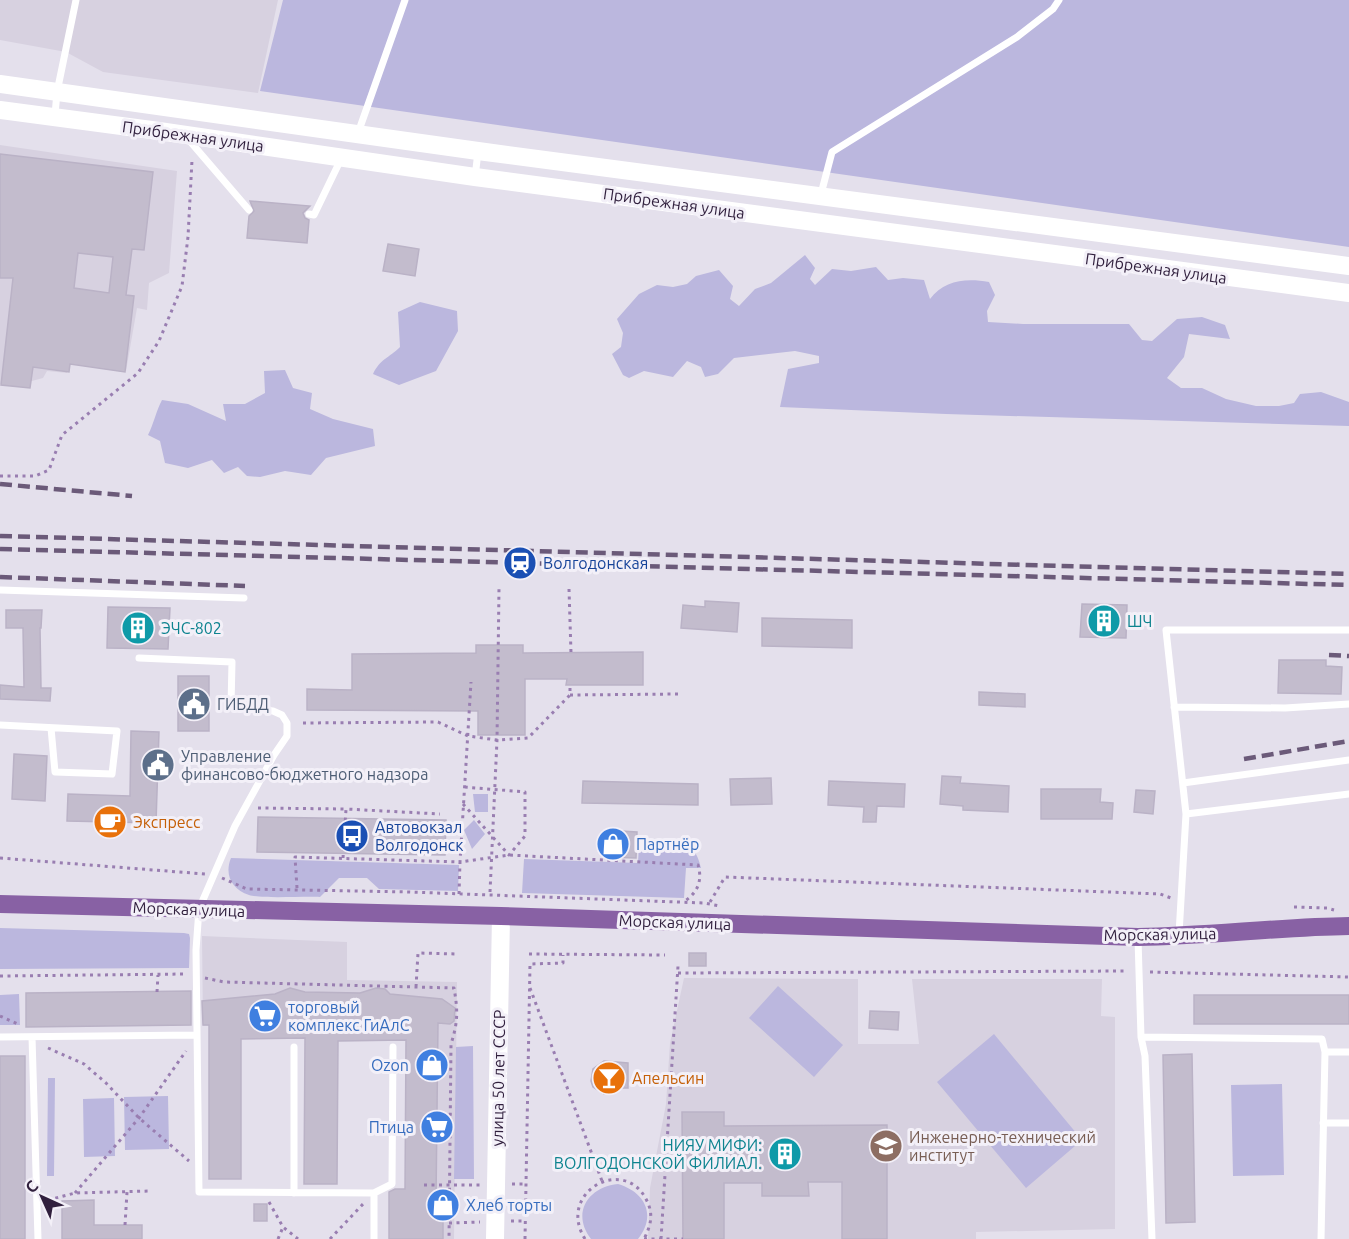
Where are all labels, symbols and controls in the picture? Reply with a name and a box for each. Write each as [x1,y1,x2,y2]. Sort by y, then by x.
street label: Прибрежная улица [121,117,265,155]
street label: Прибрежная улица [602,184,746,222]
street label: Прибрежная улица [1084,249,1228,287]
station icon: Волгодонская [502,545,538,581]
place label: Волгодонская [543,554,648,572]
building icon: ШЧ [1086,603,1122,639]
building icon: ЭЧС-802 [120,610,156,646]
place label: ШЧ [1127,612,1152,630]
place label: ЭЧС-802 [161,619,222,637]
public building icon: ГИБДД [176,686,212,722]
place label: ГИБДД [217,695,269,713]
public building icon: Управление финансово-бюджетного надзора [140,747,176,783]
place label: Управление финансово-бюджетного надзора [181,747,428,783]
cafe icon: Экспресс [92,804,128,840]
place label: Экспресс [133,813,201,831]
bus stop icon: Автовокзал Волгодонск [334,818,370,854]
place label: Автовокзал Волгодонск [375,818,463,854]
shop icon: Партнёр [595,826,631,862]
place label: Партнёр [636,835,699,853]
street label: Морская улица [132,898,246,920]
street label: Морская улица [618,911,732,933]
street label: Морская улица [1104,924,1216,944]
supermarket icon: торговый комплекс ГиАлС [247,998,283,1034]
place label: торговый комплекс ГиАлС [288,998,410,1034]
street label: улица 50 лет СССР [488,1009,508,1147]
shop icon: Ozon [414,1047,450,1083]
place label: Ozon [371,1056,409,1074]
bar icon: Апельсин [591,1060,627,1096]
place label: Апельсин [632,1069,704,1087]
supermarket icon: Птица [419,1109,455,1145]
place label: Птица [369,1118,414,1136]
school or university icon: Инженерно-технический институт [868,1128,904,1164]
place label: Инженерно-технический институт [909,1128,1096,1164]
place label: НИЯУ МИФИ: ВОЛГОДОНСКОЙ ФИЛИАЛ. [554,1136,762,1172]
building icon: НИЯУ МИФИ: ВОЛГОДОНСКОЙ ФИЛИАЛ. [767,1136,803,1172]
north arrow [12,1167,72,1227]
text: С [21,1176,41,1196]
shop icon: Хлеб торты [425,1187,461,1223]
place label: Хлеб торты [466,1196,552,1214]

